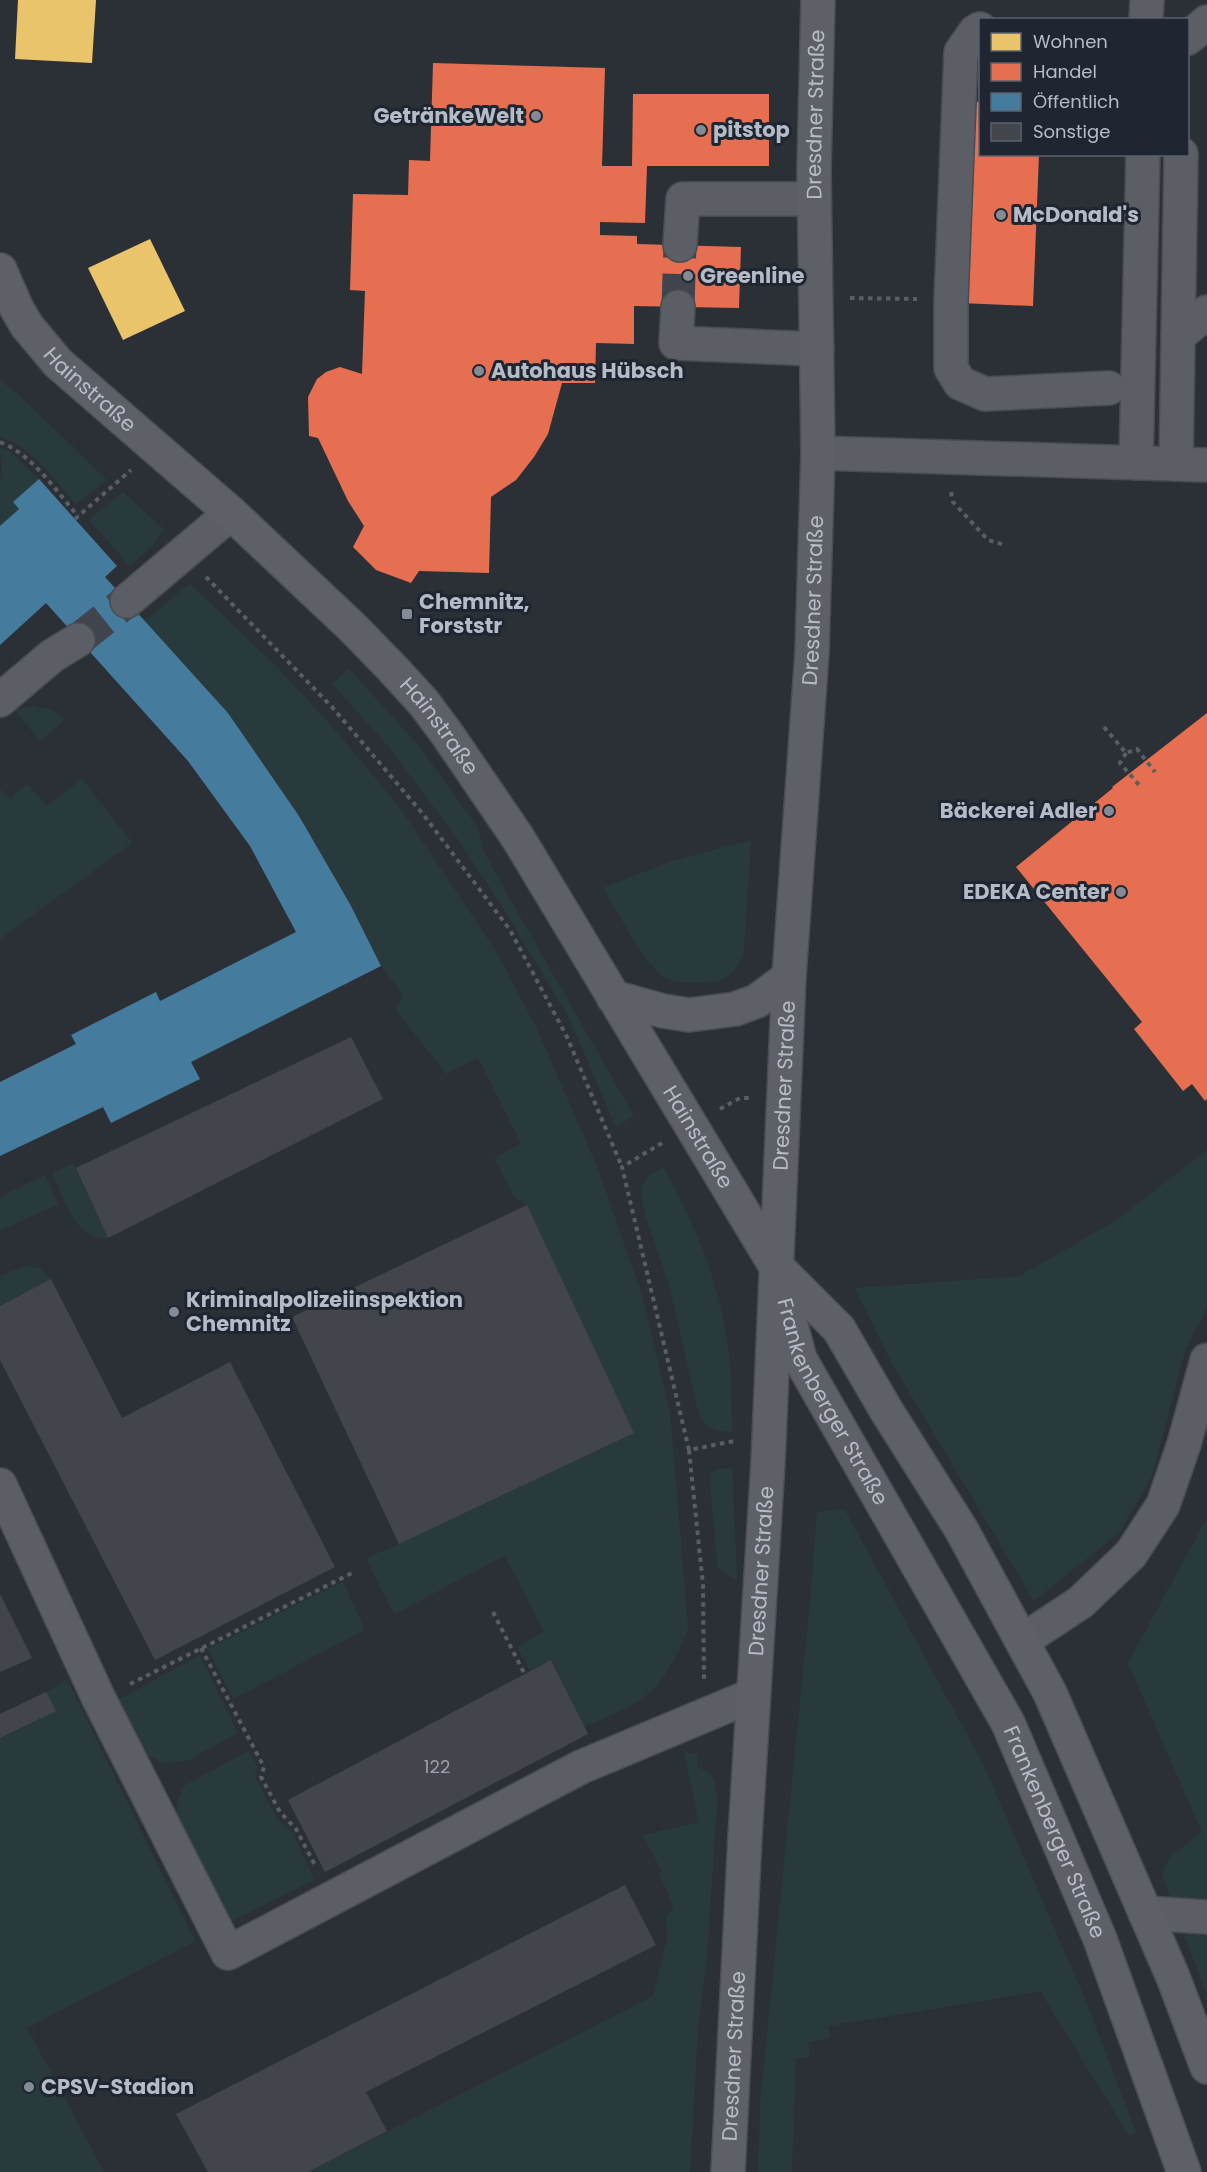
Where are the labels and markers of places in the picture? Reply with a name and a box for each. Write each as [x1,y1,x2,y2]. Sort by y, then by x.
place label: GetränkeWelt [373,101,524,130]
marker: GetränkeWelt [529,109,543,123]
place label: pitstop [713,115,790,144]
marker: pitstop [694,123,708,137]
place label: McDonald's [1013,200,1139,229]
marker: McDonald's [994,208,1008,222]
place label: Greenline [700,261,805,290]
marker: Greenline [681,269,695,283]
place label: Autohaus Hübsch [491,356,684,385]
marker: Autohaus Hübsch [472,364,486,378]
place label: Chemnitz, Forststr [419,587,530,640]
marker: Chemnitz, Forststr [400,607,414,621]
place label: Bäckerei Adler [940,796,1097,825]
marker: Bäckerei Adler [1102,804,1116,818]
place label: EDEKA Center [963,877,1109,906]
marker: EDEKA Center [1114,885,1128,899]
place label: Kriminalpolizeiinspektion Chemnitz [186,1285,463,1338]
marker: Kriminalpolizeiinspektion Chemnitz [167,1305,181,1319]
place label: CPSV-Stadion [41,2072,194,2101]
marker: CPSV-Stadion [22,2080,36,2094]

